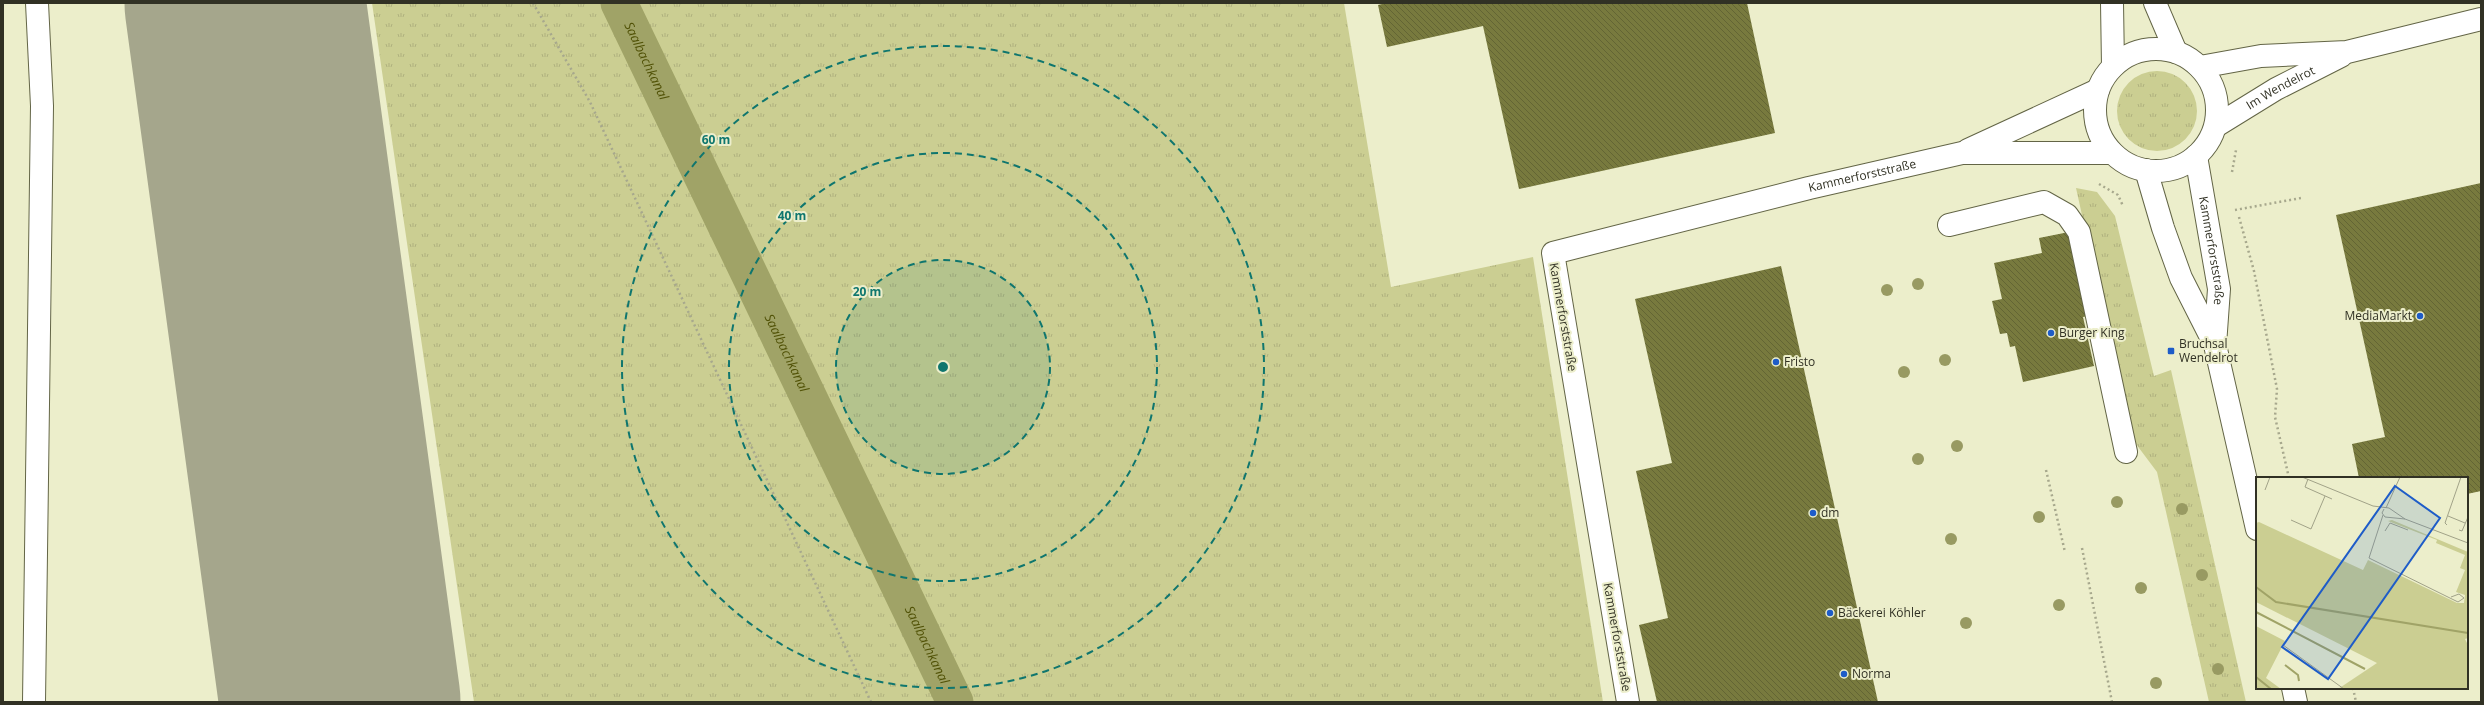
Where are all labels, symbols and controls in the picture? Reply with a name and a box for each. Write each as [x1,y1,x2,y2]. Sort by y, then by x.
water label: Saalbachkanal [620,19,673,103]
street label: Im Wendelrot [2243,62,2318,113]
text: 60 m [702,131,730,148]
street label: Kammerforststraße [1807,155,1918,196]
street label: Kammerforststraße [2195,195,2228,306]
text: 40 m [778,207,806,224]
street label: Kammerforststraße [1546,261,1581,373]
text: 20 m [853,283,881,300]
place label: MediaMarkt [2344,307,2412,324]
water label: Saalbachkanal [761,311,814,395]
marker: MediaMarkt [2415,311,2425,321]
place label: Burger King [2059,324,2125,341]
marker: Burger King [2046,328,2056,338]
place label: Bruchsal Wendelrot [2179,335,2238,366]
marker: Bruchsal Wendelrot [2166,346,2176,356]
place label: Fristo [1784,353,1815,370]
marker: Fristo [1771,357,1781,367]
centre of rings [936,360,950,374]
inset map [2256,477,2468,689]
place label: dm [1821,504,1839,521]
marker: dm [1808,508,1818,518]
street label: Kammerforststraße [1600,581,1635,693]
water label: Saalbachkanal [901,603,954,687]
place label: Bäckerei Köhler [1838,604,1926,621]
marker: Bäckerei Köhler [1825,608,1835,618]
place label: Norma [1852,665,1891,682]
marker: Norma [1839,669,1849,679]

